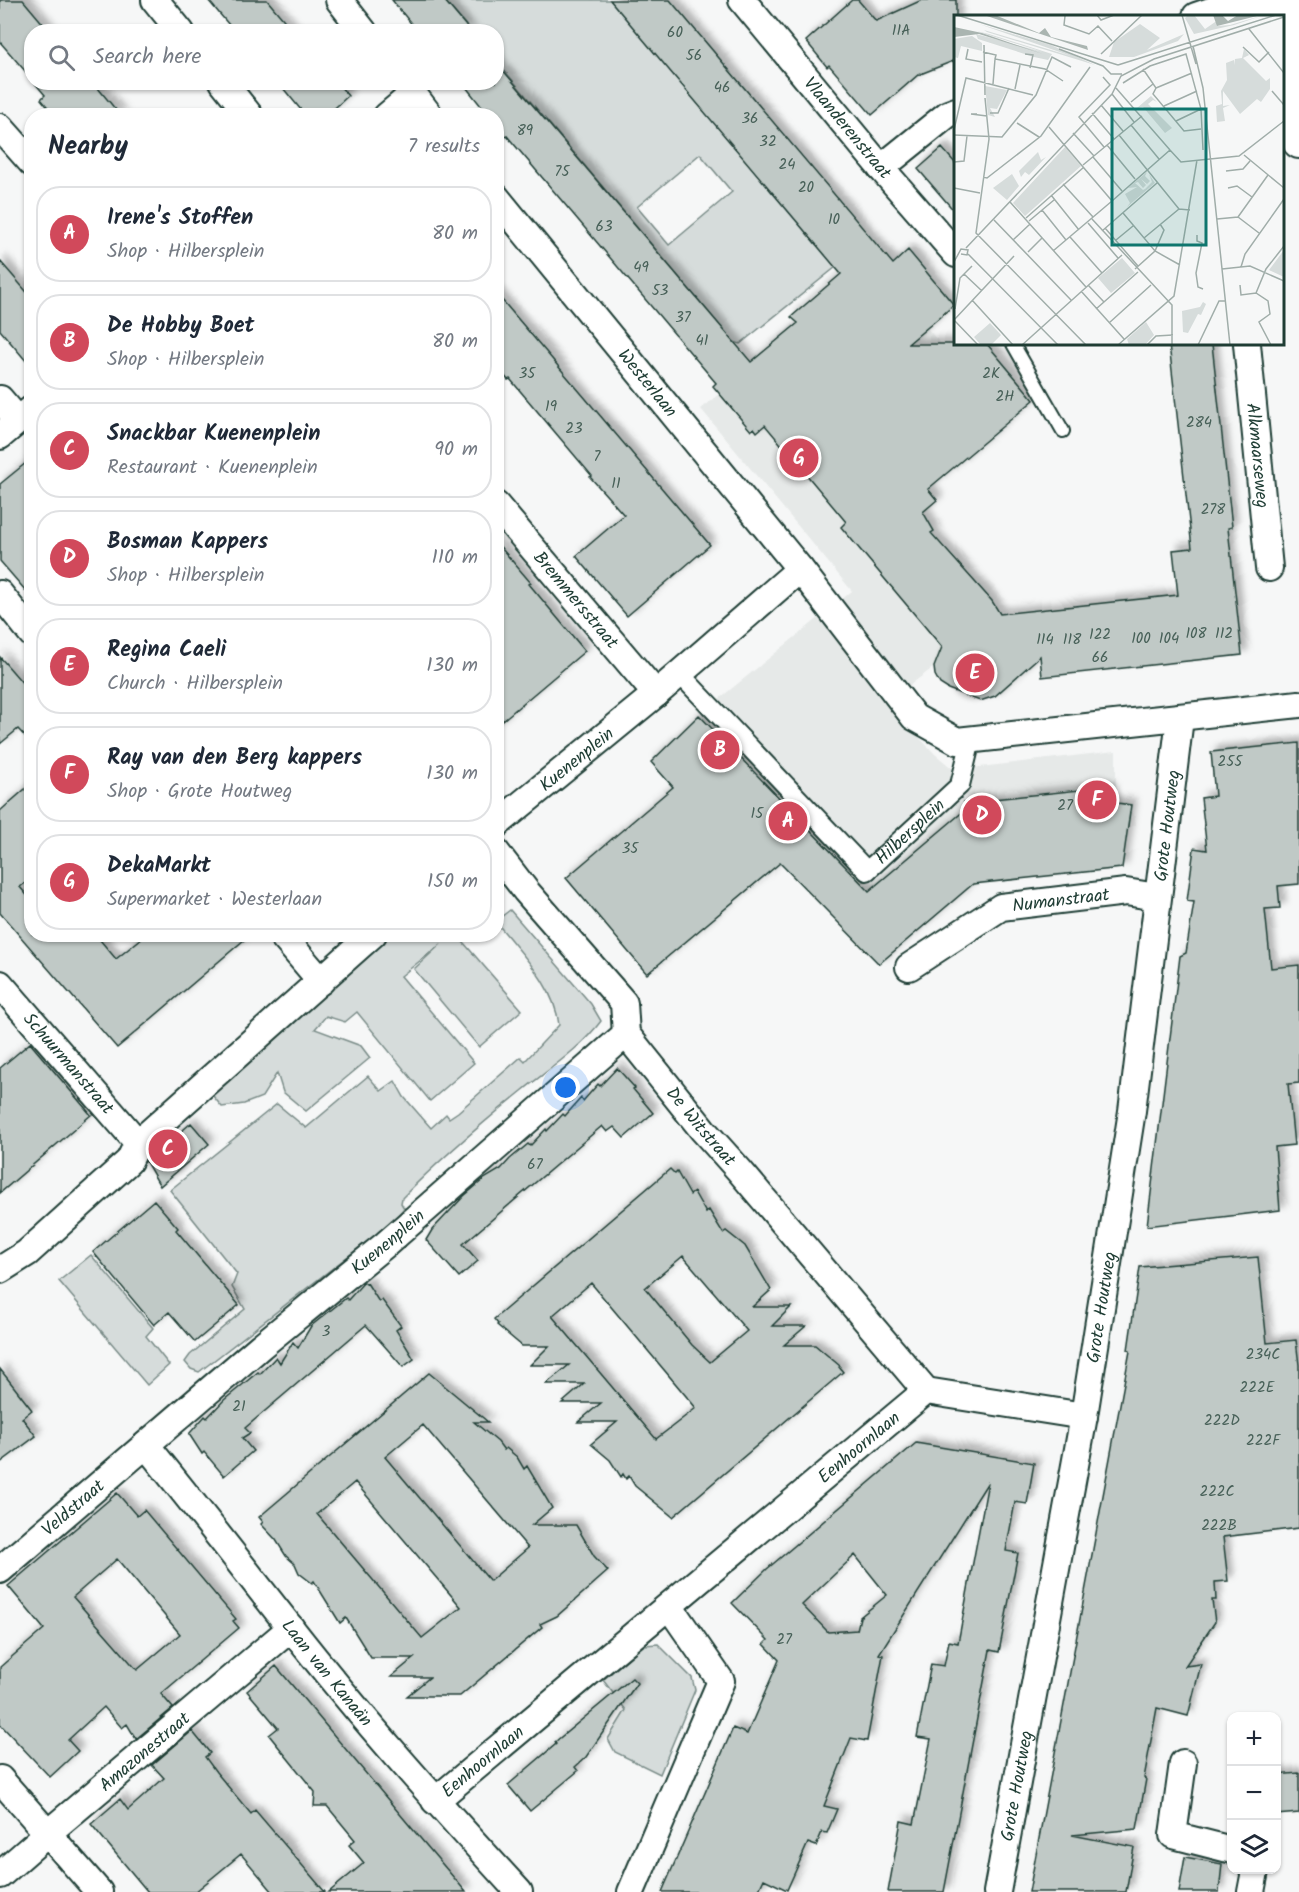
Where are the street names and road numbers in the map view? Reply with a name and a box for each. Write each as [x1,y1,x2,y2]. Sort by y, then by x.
street label: Vlaanderenstraat [795,71,899,187]
street label: Westerlaan [610,343,684,425]
street label: Alkmaarseweg [1237,402,1276,510]
street label: Bremmersstraat [525,545,626,657]
street label: Kuenenplein [533,721,621,800]
street label: Grote Houtweg [1147,769,1190,883]
street label: Hilbersplein [869,792,953,873]
street label: Numanstraat [1011,881,1112,922]
street label: Schuurmanstraat [15,1007,121,1123]
street label: De Witstraat [658,1081,743,1174]
street label: Kuenenplein [345,1203,432,1283]
street label: Grote Houtweg [1080,1250,1126,1365]
street label: Eenhoornlaan [812,1405,908,1492]
street label: Veldstraat [36,1472,113,1544]
street label: Laan van Kanaän [273,1614,379,1734]
street label: Amazonestraat [93,1705,198,1800]
street label: Eenhoornlaan [436,1719,532,1806]
street label: Grote Houtweg [994,1728,1042,1844]

